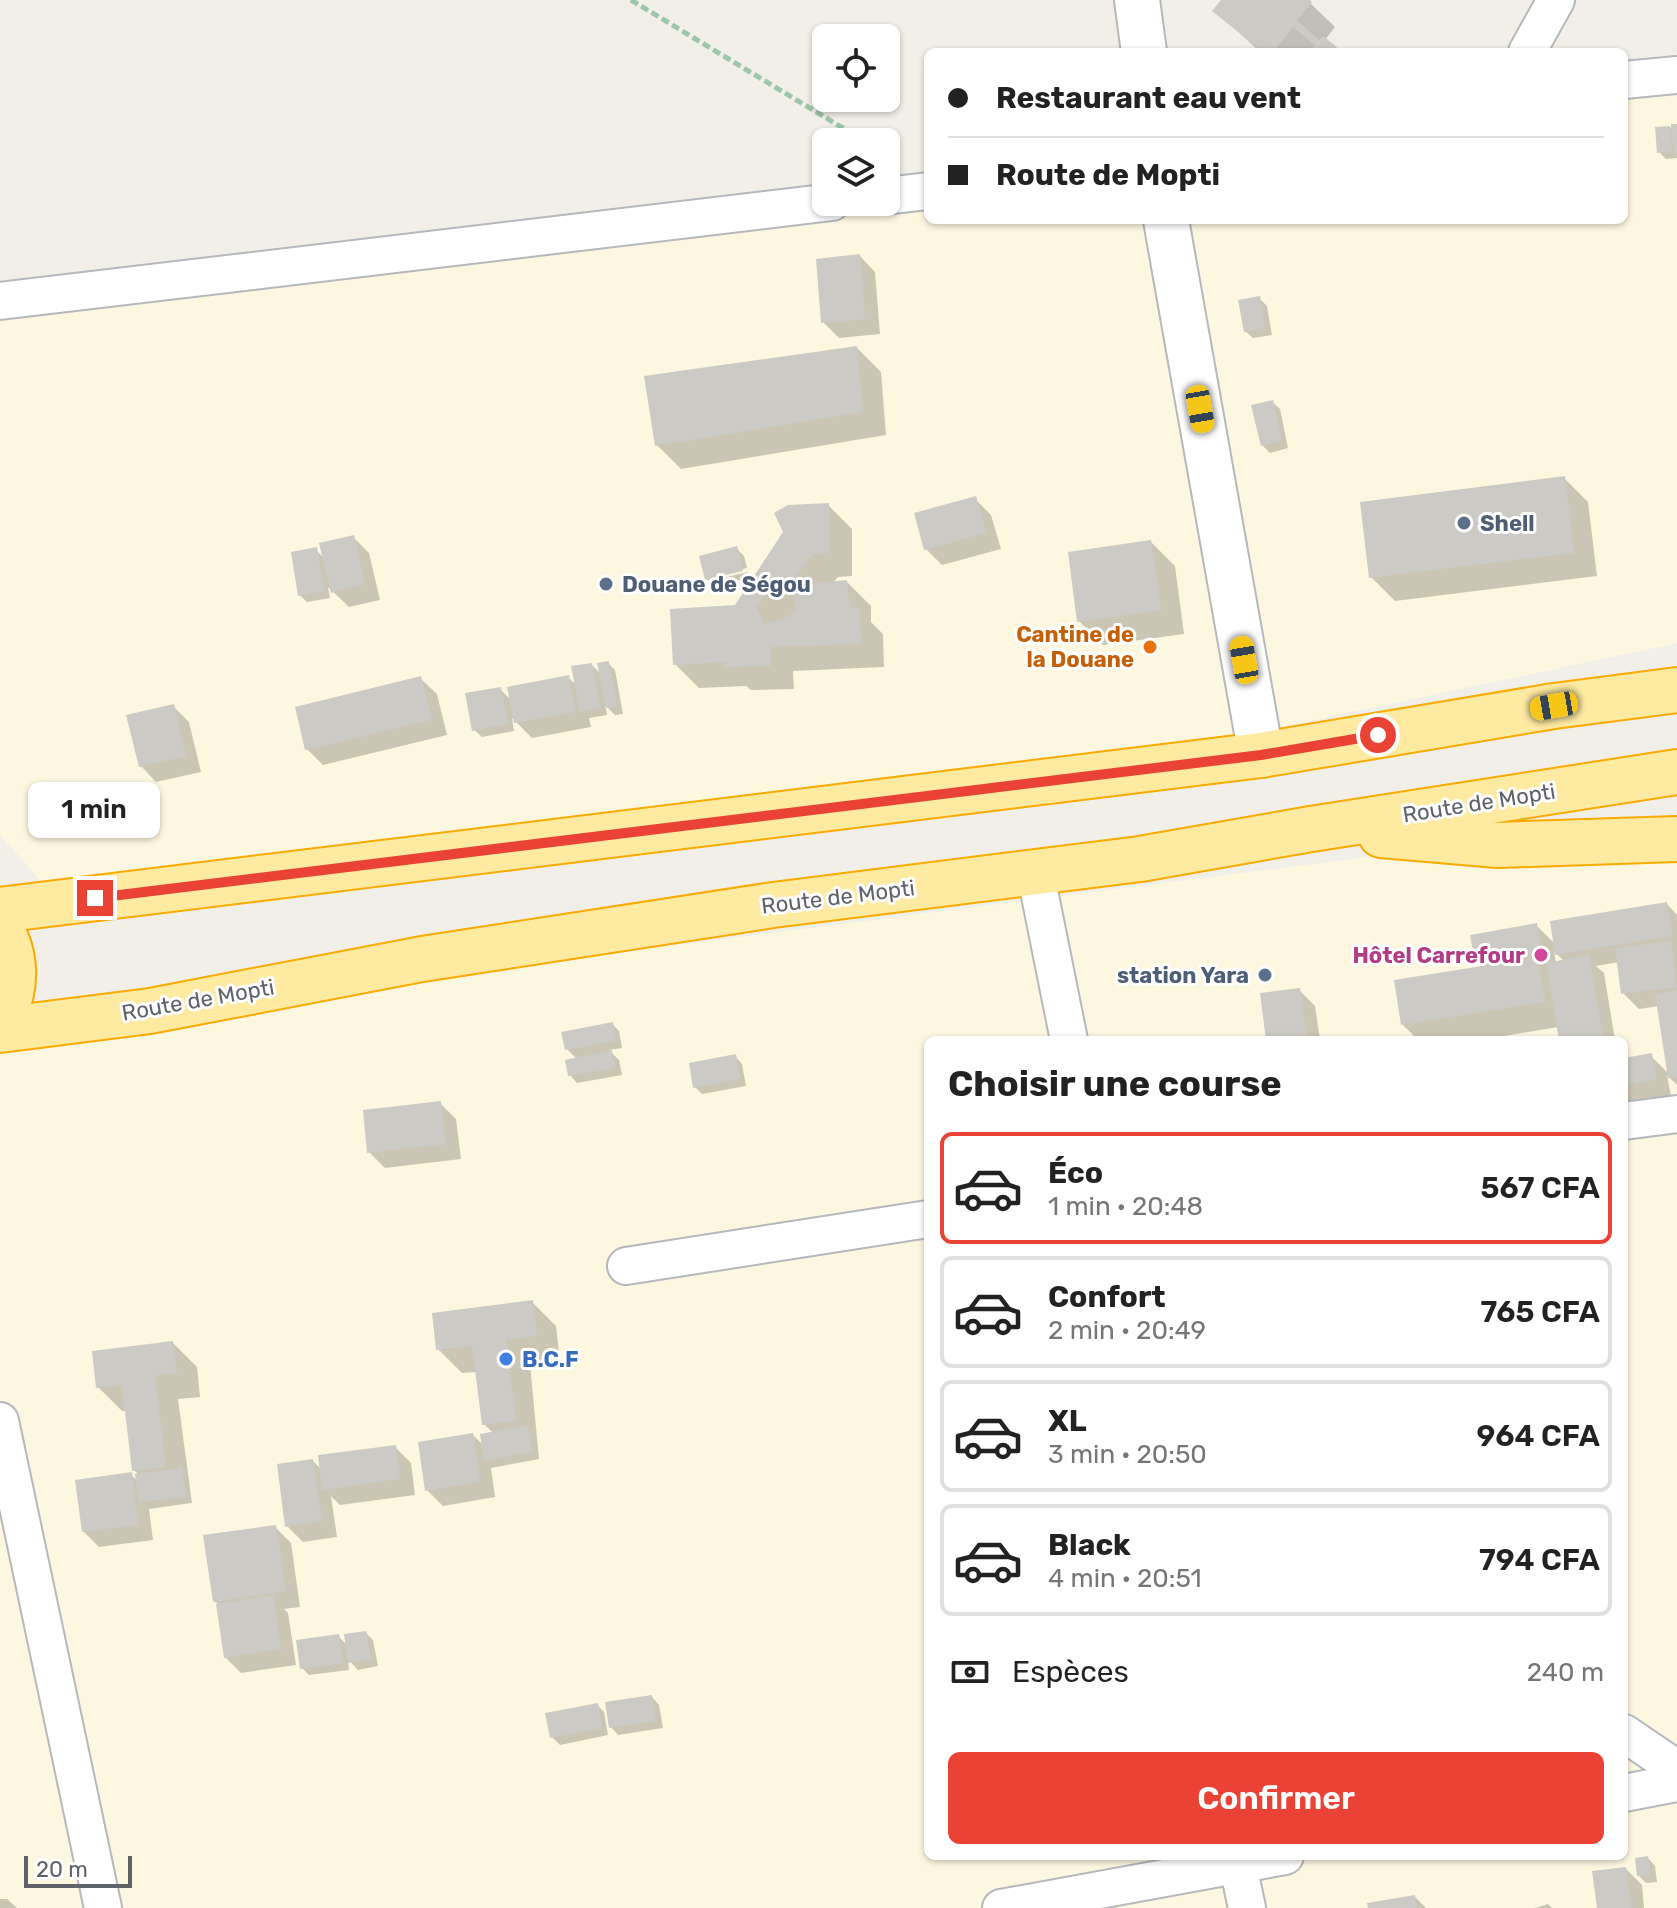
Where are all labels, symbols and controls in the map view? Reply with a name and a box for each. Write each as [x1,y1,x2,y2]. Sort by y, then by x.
map controls [812,24,900,216]
button: locate [812,24,900,112]
text: Restaurant eau vent [996,80,1301,116]
button: layers [812,128,900,216]
text: Route de Mopti [996,157,1220,193]
car [1184,383,1216,435]
place label: Shell [1480,510,1535,537]
marker: Shell [1455,514,1473,532]
place label: Douane de Ségou [622,571,811,598]
marker: Douane de Ségou [597,575,615,593]
place label: Cantine de la Douane [1016,621,1134,673]
car [1228,634,1260,686]
marker: Cantine de la Douane [1141,638,1159,656]
car [1528,690,1580,722]
route start [1360,717,1396,753]
street label: Route de Mopti [1401,778,1557,828]
callout: 1 min [29,782,161,838]
text: 1 min [61,794,127,825]
street label: Route de Mopti [760,874,916,920]
route end [77,880,113,916]
place label: Hôtel Carrefour [1352,942,1525,969]
marker: Hôtel Carrefour [1532,946,1550,964]
place label: station Yara [1117,962,1249,989]
marker: station Yara [1256,966,1274,984]
street label: Route de Mopti [120,973,276,1027]
text: Choisir une course [948,1062,1282,1105]
icon: car [952,1152,1024,1224]
text: Éco [1048,1155,1103,1191]
text: 567 CFA [1481,1170,1600,1206]
text: 1 min · 20:48 [1048,1191,1203,1222]
icon: car [952,1276,1024,1348]
text: Confort [1048,1279,1166,1315]
text: 765 CFA [1480,1294,1600,1330]
text: 2 min · 20:49 [1048,1315,1206,1346]
place label: B.C.F [522,1346,579,1373]
marker: B.C.F [497,1350,515,1368]
icon: car [952,1400,1024,1472]
text: XL [1048,1403,1087,1439]
text: 964 CFA [1477,1418,1600,1454]
text: 3 min · 20:50 [1048,1439,1207,1470]
icon: car [952,1524,1024,1596]
text: Black [1048,1527,1131,1563]
text: 794 CFA [1479,1542,1600,1578]
text: 4 min · 20:51 [1048,1563,1202,1594]
icon: cash [948,1650,992,1694]
text: Espèces [1012,1654,1129,1690]
text: 240 m [1527,1657,1604,1688]
button: Confirmer [948,1752,1604,1844]
scale bar [24,1852,132,1888]
text: 20 m [36,1856,88,1883]

